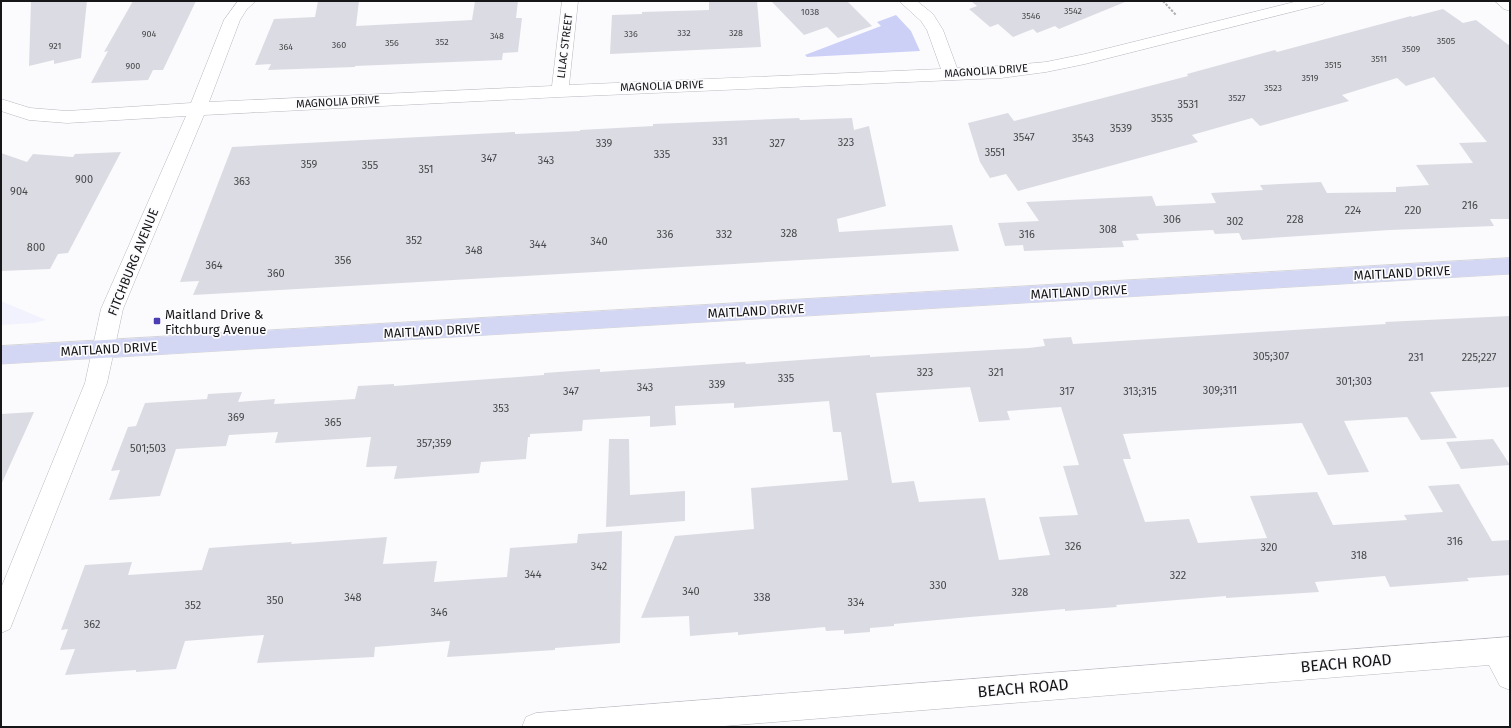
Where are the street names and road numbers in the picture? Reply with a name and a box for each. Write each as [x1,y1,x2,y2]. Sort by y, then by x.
street label: LILAC STREET [555,13,575,79]
street label: MAGNOLIA DRIVE [944,62,1028,80]
street label: MAGNOLIA DRIVE [620,78,704,94]
street label: MAGNOLIA DRIVE [296,93,380,111]
street label: FITCHBURG AVENUE [105,206,161,318]
street label: MAITLAND DRIVE [1353,263,1451,283]
street label: MAITLAND DRIVE [1030,282,1128,302]
street label: MAITLAND DRIVE [707,301,805,321]
street label: MAITLAND DRIVE [383,321,481,341]
street label: MAITLAND DRIVE [60,339,158,359]
street label: BEACH ROAD [1300,650,1392,676]
street label: BEACH ROAD [977,675,1069,701]

